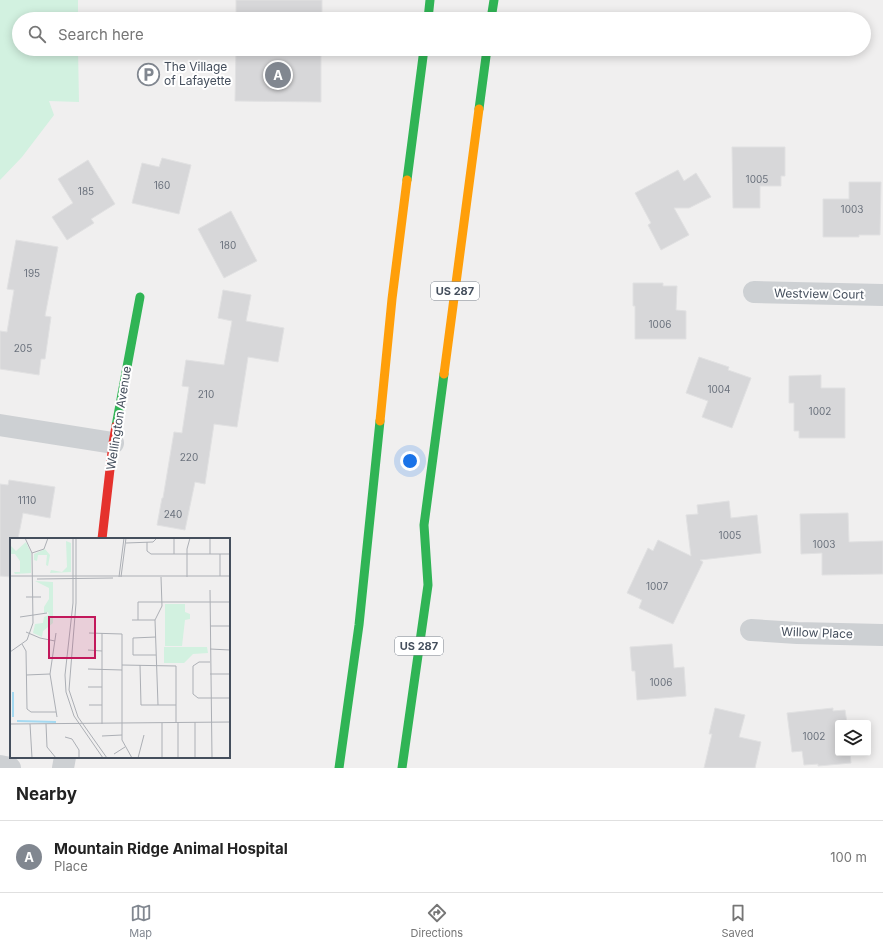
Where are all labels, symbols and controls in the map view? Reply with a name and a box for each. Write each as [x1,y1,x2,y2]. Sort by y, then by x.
search box [12,12,871,56]
icon: search [26,23,48,45]
text: Search here [58,25,144,44]
place label: The Village of Lafayette [164,59,231,88]
pin: A [265,60,291,90]
parking icon: The Village of Lafayette [135,61,161,87]
house number: 1005 [746,173,768,185]
house number: 160 [154,179,170,191]
house number: 185 [78,185,94,197]
house number: 1003 [841,203,863,215]
house number: 180 [220,239,236,251]
house number: 195 [24,267,40,279]
road number: US 287 [431,282,479,300]
street label: Westview Court [774,285,864,302]
house number: 1006 [649,318,671,330]
house number: 205 [14,342,32,354]
street label: Wellington Avenue [103,365,134,471]
house number: 1004 [707,383,731,395]
house number: 210 [198,388,214,400]
house number: 1002 [809,405,831,417]
house number: 220 [180,451,198,463]
your location [400,451,420,471]
house number: 1110 [18,494,36,506]
house number: 240 [164,508,182,520]
house number: 1005 [719,529,741,541]
inset map [10,538,230,758]
house number: 1003 [813,538,835,550]
house number: 1007 [646,580,668,592]
street label: Willow Place [781,624,853,641]
road number: US 287 [395,637,443,655]
house number: 1006 [650,676,672,688]
map controls [835,720,871,756]
button: layers [835,720,871,756]
house number: 1002 [803,730,825,742]
text: Nearby [16,784,77,804]
text: Mountain Ridge Animal Hospital [54,839,288,858]
text: A [24,849,34,865]
text: 100 m [830,849,867,865]
text: Place [54,858,88,874]
tab: Map [129,902,152,940]
tab: Directions [411,902,463,940]
tab: Saved [722,902,754,940]

